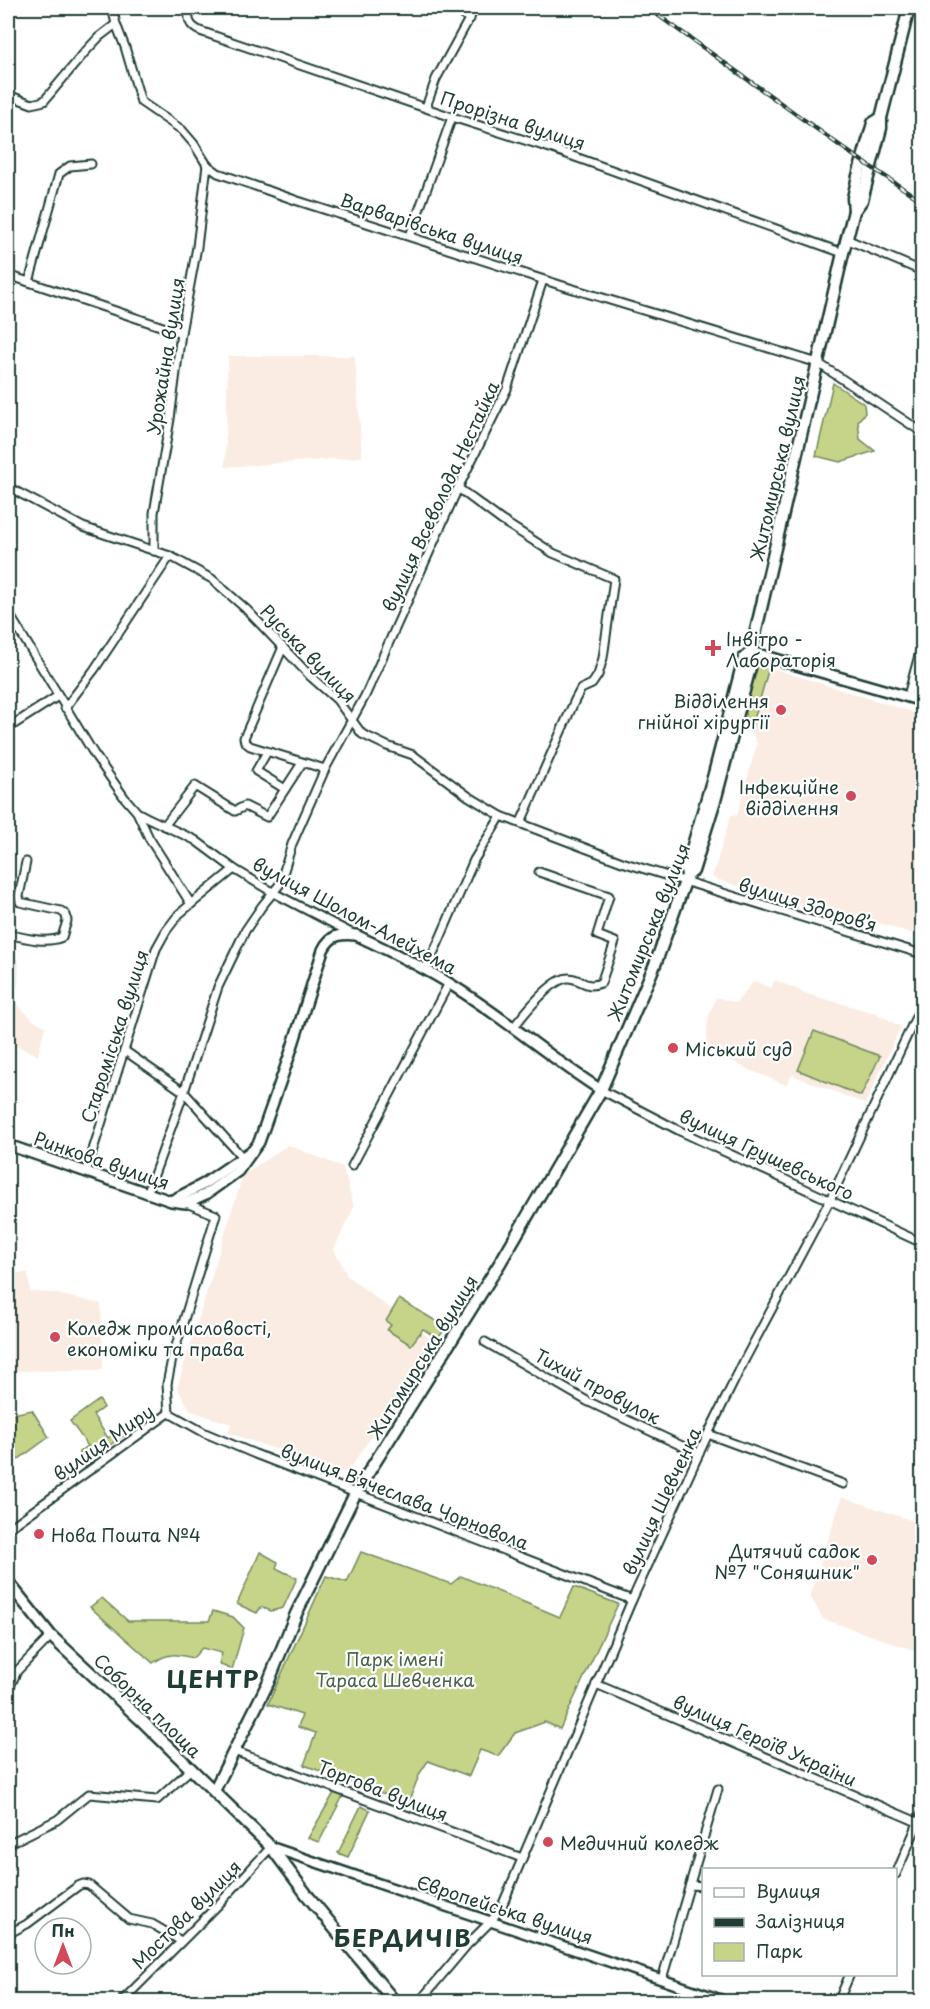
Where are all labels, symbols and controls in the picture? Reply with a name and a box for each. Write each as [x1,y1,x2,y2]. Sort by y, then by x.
street label: Прорізна вулиця [437,84,589,156]
street label: Варварівська вулиця [337,186,527,270]
street label: Урожайна вулиця [139,276,191,436]
street label: Житомирська вулиця [742,372,812,564]
street label: вулиця Всеволода Нестайка [375,375,506,616]
street label: Руська вулиця [255,598,363,708]
place label: Інвітро - Лабораторія [726,625,836,673]
marker: Інвітро - Лабораторія [704,639,722,657]
place label: Відділення гнійної хірургії [638,687,770,735]
marker: Відділення гнійної хірургії [774,703,788,717]
place label: Інфекційне відділення [739,773,839,821]
marker: Інфекційне відділення [844,789,858,803]
street label: Житомирська вулиця [600,839,696,1025]
street label: вулиця Шолом-Алейхема [248,850,462,980]
street label: вулиця Здоровʼя [736,870,880,938]
street label: Староміська вулиця [73,946,155,1126]
place label: Міський суд [685,1035,792,1062]
marker: Міський суд [666,1041,680,1055]
street label: вулиця Грушевського [675,1102,859,1206]
street label: Ринкова вулиця [31,1124,173,1196]
street label: Житомирська вулиця [360,1269,484,1445]
place label: Коледж промисловості, економіки та права [67,1314,272,1362]
marker: Коледж промисловості, економіки та права [48,1330,62,1344]
street label: Тихий провулок [531,1342,666,1431]
street label: вулиця Миру [47,1397,159,1487]
street label: вулиця Шевченка [615,1422,707,1579]
street label: вулиця Вʼячеслава Чорновола [277,1436,534,1556]
place label: Нова Пошта №4 [51,1521,201,1548]
marker: Нова Пошта №4 [32,1527,46,1541]
place label: Дитячий садок №7 "Соняшник" [714,1537,860,1585]
marker: Дитячий садок №7 "Соняшник" [865,1553,879,1567]
park label: Парк імені Тараса Шевченка [315,1645,475,1693]
street label: Соборна площа [88,1647,208,1764]
district label: ЦЕНТР [166,1660,260,1696]
street label: вулиця Героїв України [669,1687,861,1793]
street label: Торгова вулиця [314,1753,452,1827]
place label: Медичний коледж [560,1829,719,1856]
marker: Медичний коледж [541,1835,555,1849]
street label: Мостова вулиця [125,1853,247,1975]
street label: Європейська вулиця [413,1868,597,1950]
legend [702,1868,897,1976]
text: Вулиця [756,1877,821,1904]
text: Залізниця [755,1907,845,1934]
north arrow [33,1916,93,1976]
text: Пн [51,1918,75,1942]
district label: БЕРДИЧІВ [334,1919,472,1955]
text: Парк [756,1937,803,1964]

